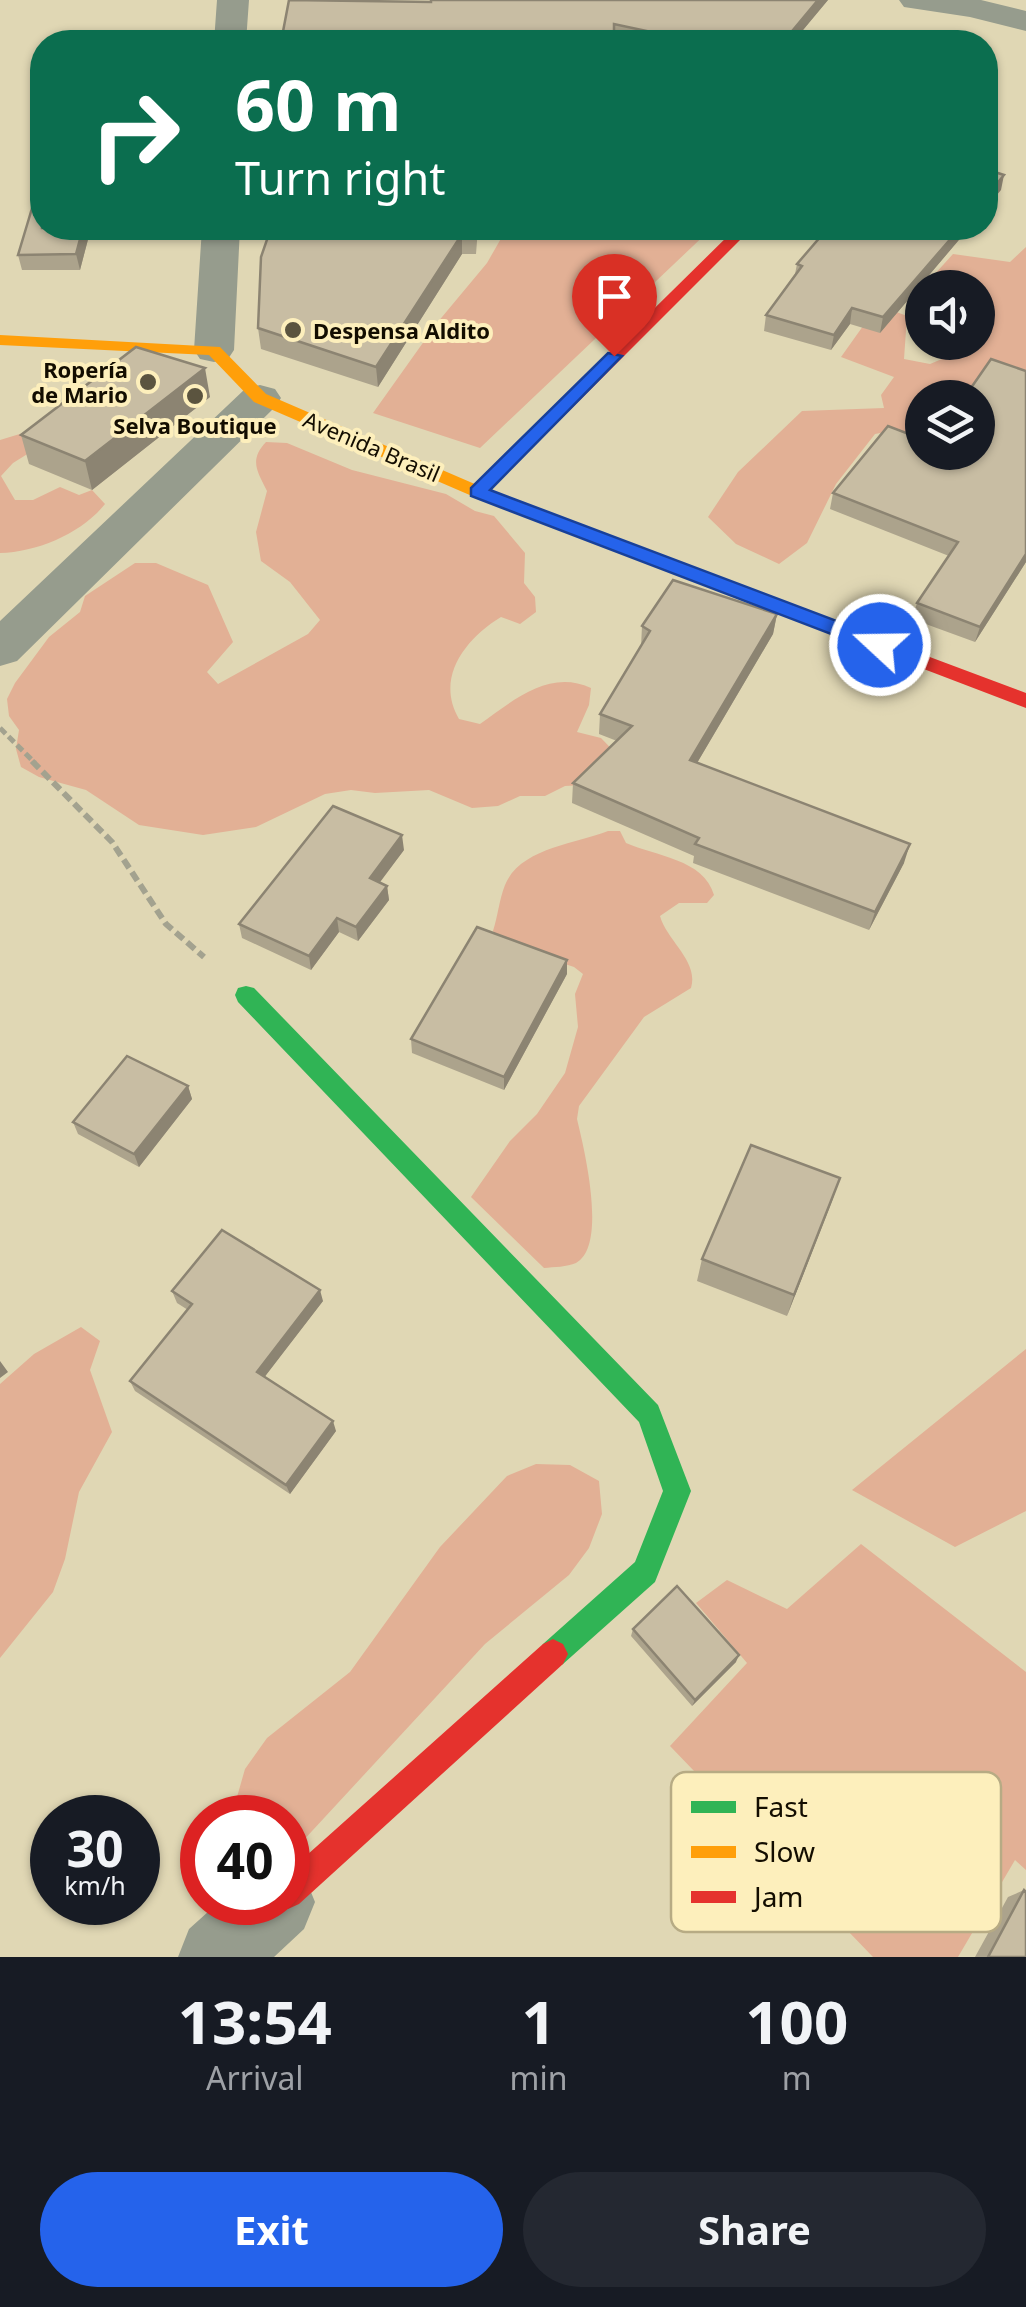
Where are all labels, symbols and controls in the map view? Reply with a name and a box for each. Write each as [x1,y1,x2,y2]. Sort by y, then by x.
text: 60 m [235,56,402,152]
icon: right [70,70,200,200]
text: Turn right [235,147,446,208]
pin [572,254,657,357]
icon: arrive [587,269,642,324]
map controls [905,270,995,470]
button: sound [905,270,995,360]
place label: Despensa Aldito [313,315,490,345]
marker: Despensa Aldito [282,319,304,341]
place label: Ropería de Mario [31,354,128,409]
marker: Ropería de Mario [137,371,159,393]
button: layers [905,380,995,470]
marker: Selva Boutique [184,385,206,407]
street label: Avenida Brasil [299,404,445,488]
place label: Selva Boutique [113,410,277,440]
position arrow [828,593,932,697]
legend [671,1772,1001,1932]
text: Fast [754,1787,808,1825]
speed limit sign: 40 [180,1795,310,1925]
text: 30 [66,1814,124,1882]
text: Slow [754,1832,815,1870]
text: km/h [64,1868,126,1902]
text: Jam [751,1877,804,1915]
text: 13:54 [178,1980,332,2062]
text: 1 [521,1980,556,2062]
text: 100 [745,1980,848,2062]
text: Arrival [206,2056,304,2099]
text: min [510,2056,568,2099]
text: m [782,2056,812,2099]
button: Exit [40,2172,503,2287]
button: Share [523,2172,986,2287]

